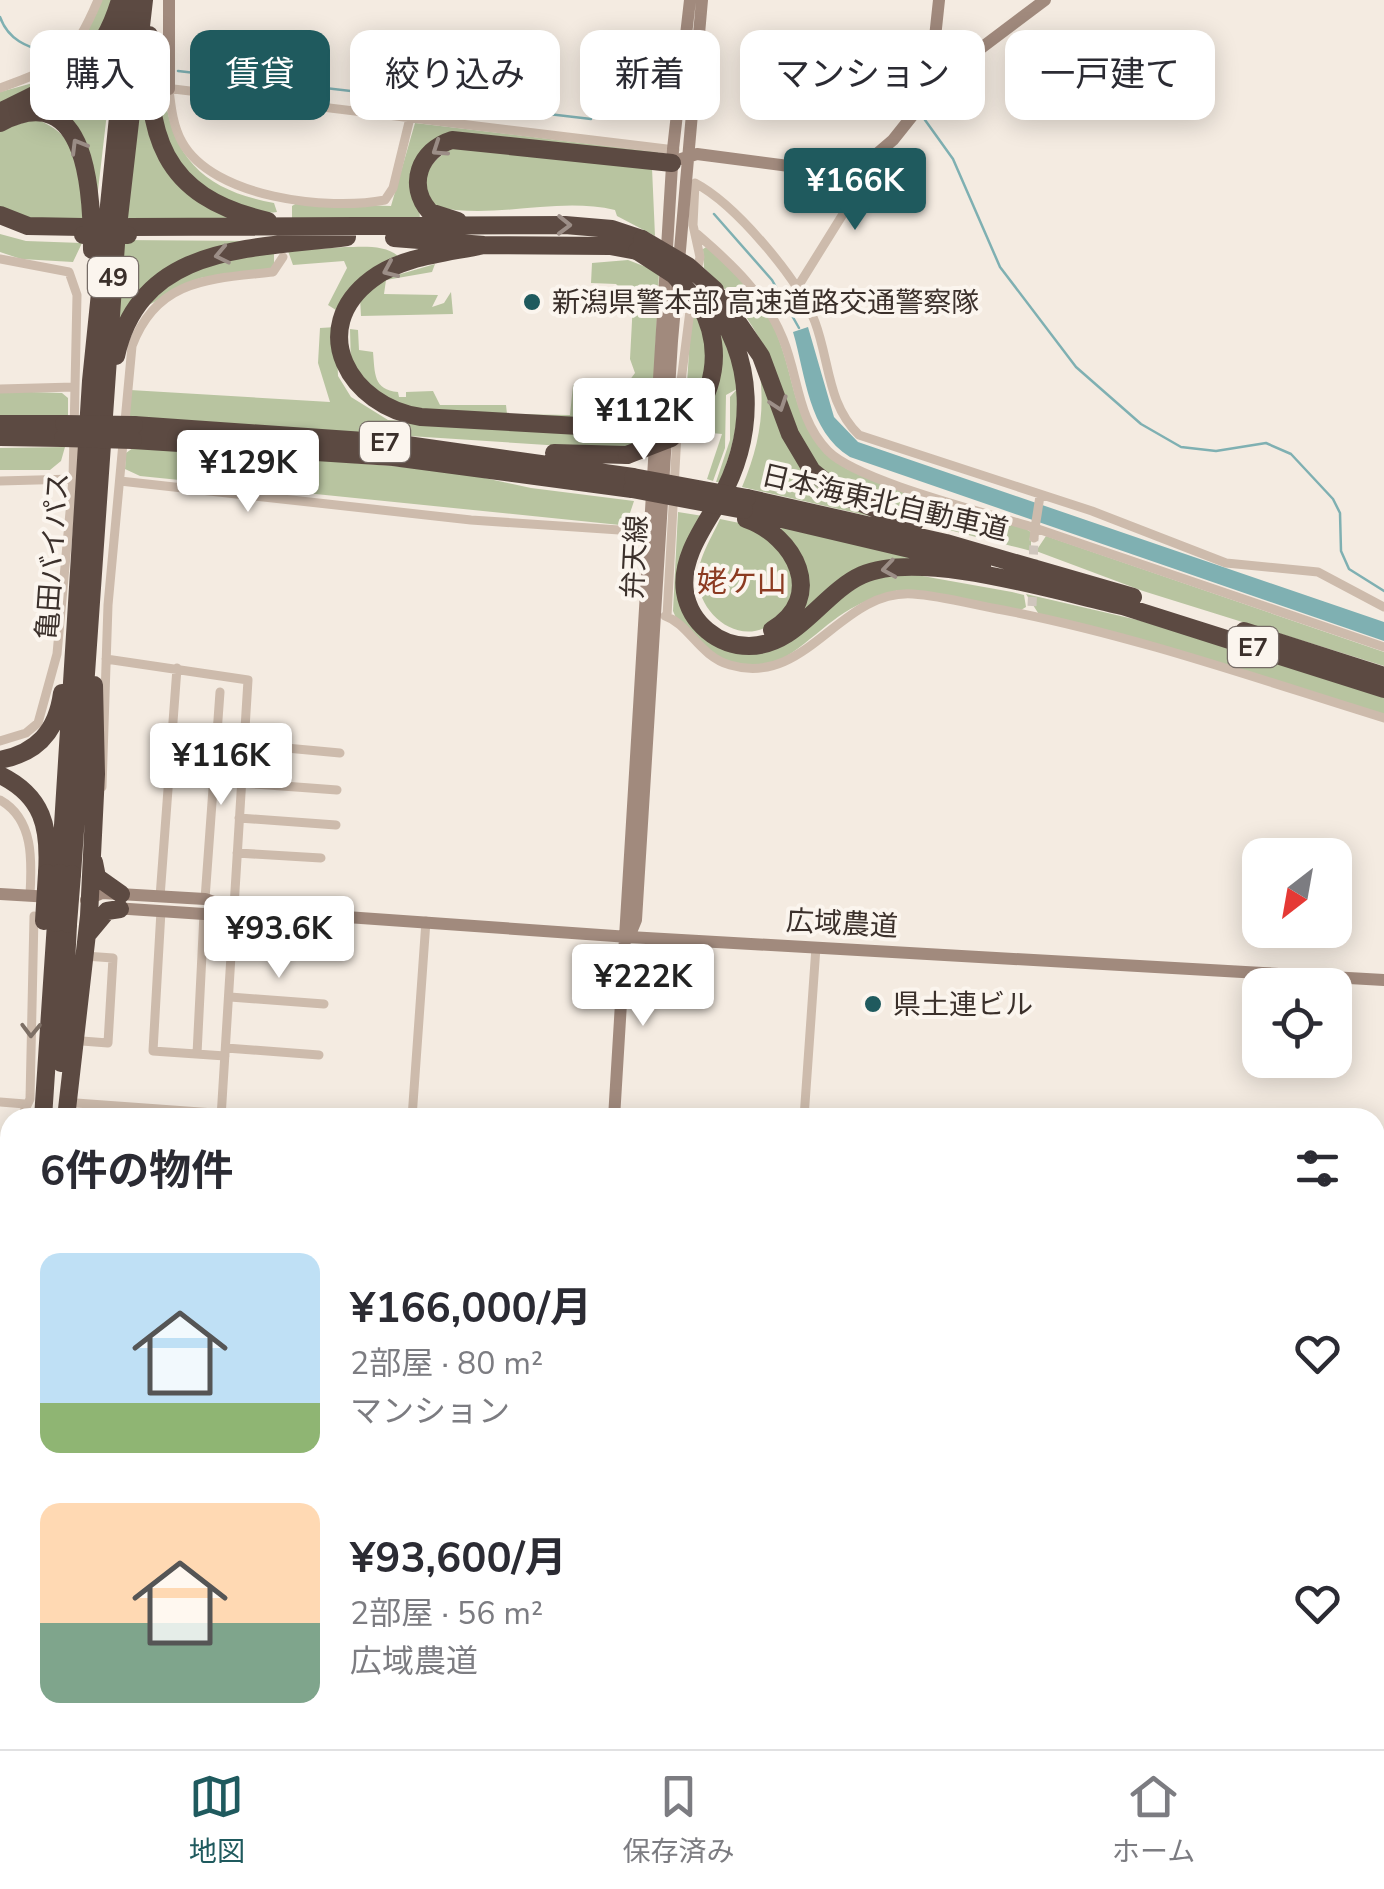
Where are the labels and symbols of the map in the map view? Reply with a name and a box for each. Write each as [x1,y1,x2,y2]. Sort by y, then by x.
one-way arrow [432,137,450,156]
one-way arrow [71,139,90,157]
pin: ¥166K [785,148,925,233]
one-way arrow [556,215,572,236]
one-way arrow [214,243,231,264]
road number: 49 [88,257,138,297]
one-way arrow [382,258,400,278]
place label: 新潟県警本部 高速道路交通警察隊 [552,284,979,322]
marker: 新潟県警本部 高速道路交通警察隊 [521,291,543,313]
pin: ¥112K [574,378,714,463]
one-way arrow [767,395,788,412]
road number: E7 [360,422,410,462]
pin: ¥129K [178,430,318,515]
street label: 日本海東北自動車道 [758,456,1012,550]
street label: 亀田バイパス [28,471,78,641]
street label: 弁天線 [614,514,656,600]
one-way arrow [881,557,897,578]
district label: 姥ケ山 [697,562,787,603]
road number: E7 [1228,627,1278,667]
pin: ¥116K [151,723,291,808]
north arrow [1242,838,1352,948]
pin: ¥93.6K [198,896,360,981]
street label: 広域農道 [785,902,899,946]
pin: ¥222K [573,944,713,1029]
place label: 県土連ビル [893,986,1033,1024]
marker: 県土連ビル [862,993,884,1015]
one-way arrow [21,1023,42,1039]

